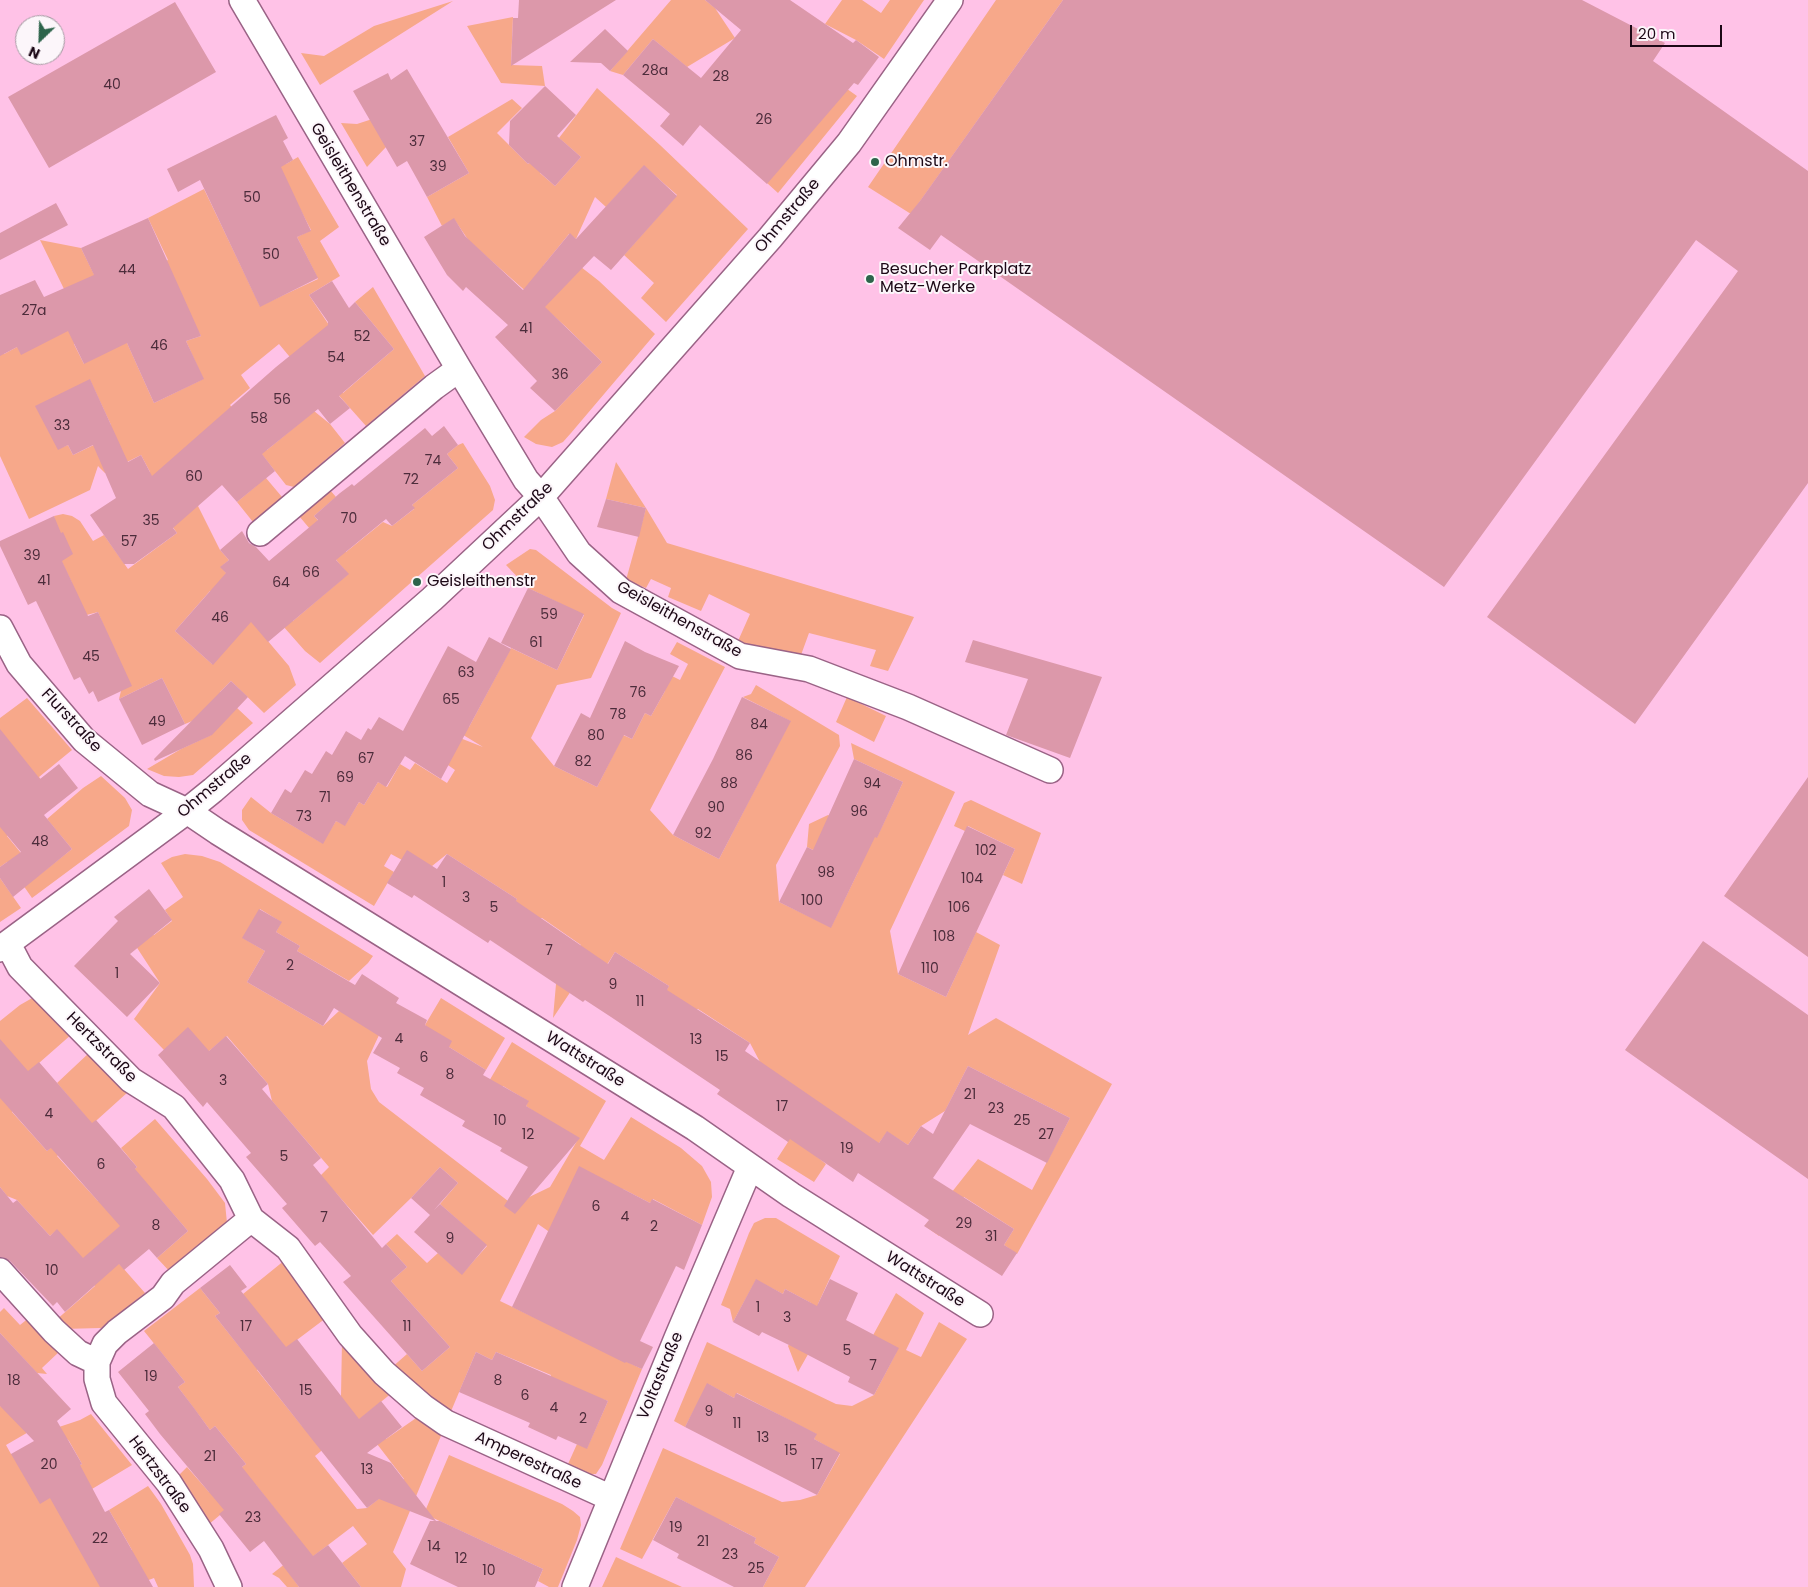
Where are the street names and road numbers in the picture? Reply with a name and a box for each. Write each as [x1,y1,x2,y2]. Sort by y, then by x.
street label: Geisleithenstraße [306,120,394,250]
street label: Ohmstraße [751,175,825,257]
street label: Ohmstraße [479,478,557,556]
street label: Geisleithenstraße [613,578,745,662]
street label: Flurstraße [37,685,105,757]
street label: Ohmstraße [174,749,256,823]
street label: Hertzstraße [62,1009,140,1087]
street label: Wattstraße [542,1028,628,1092]
street label: Wattstraße [882,1248,968,1312]
street label: Voltastraße [634,1329,688,1423]
street label: Amperestraße [472,1428,584,1494]
street label: Hertzstraße [124,1433,194,1517]

